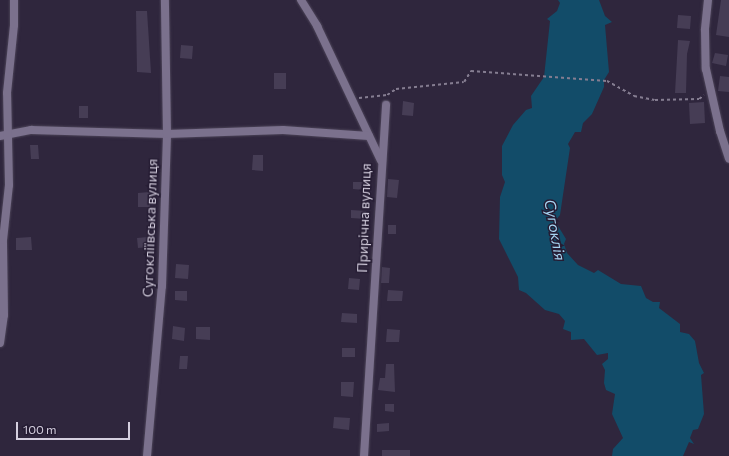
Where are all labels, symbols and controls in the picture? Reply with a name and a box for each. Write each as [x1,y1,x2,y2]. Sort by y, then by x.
street label: Сугокліївська вулиця [139,158,161,298]
street label: Прирічна вулиця [354,163,374,273]
water label: Сугоклія [541,198,569,262]
scale bar [18,414,132,440]
text: 100 m [23,422,57,436]

